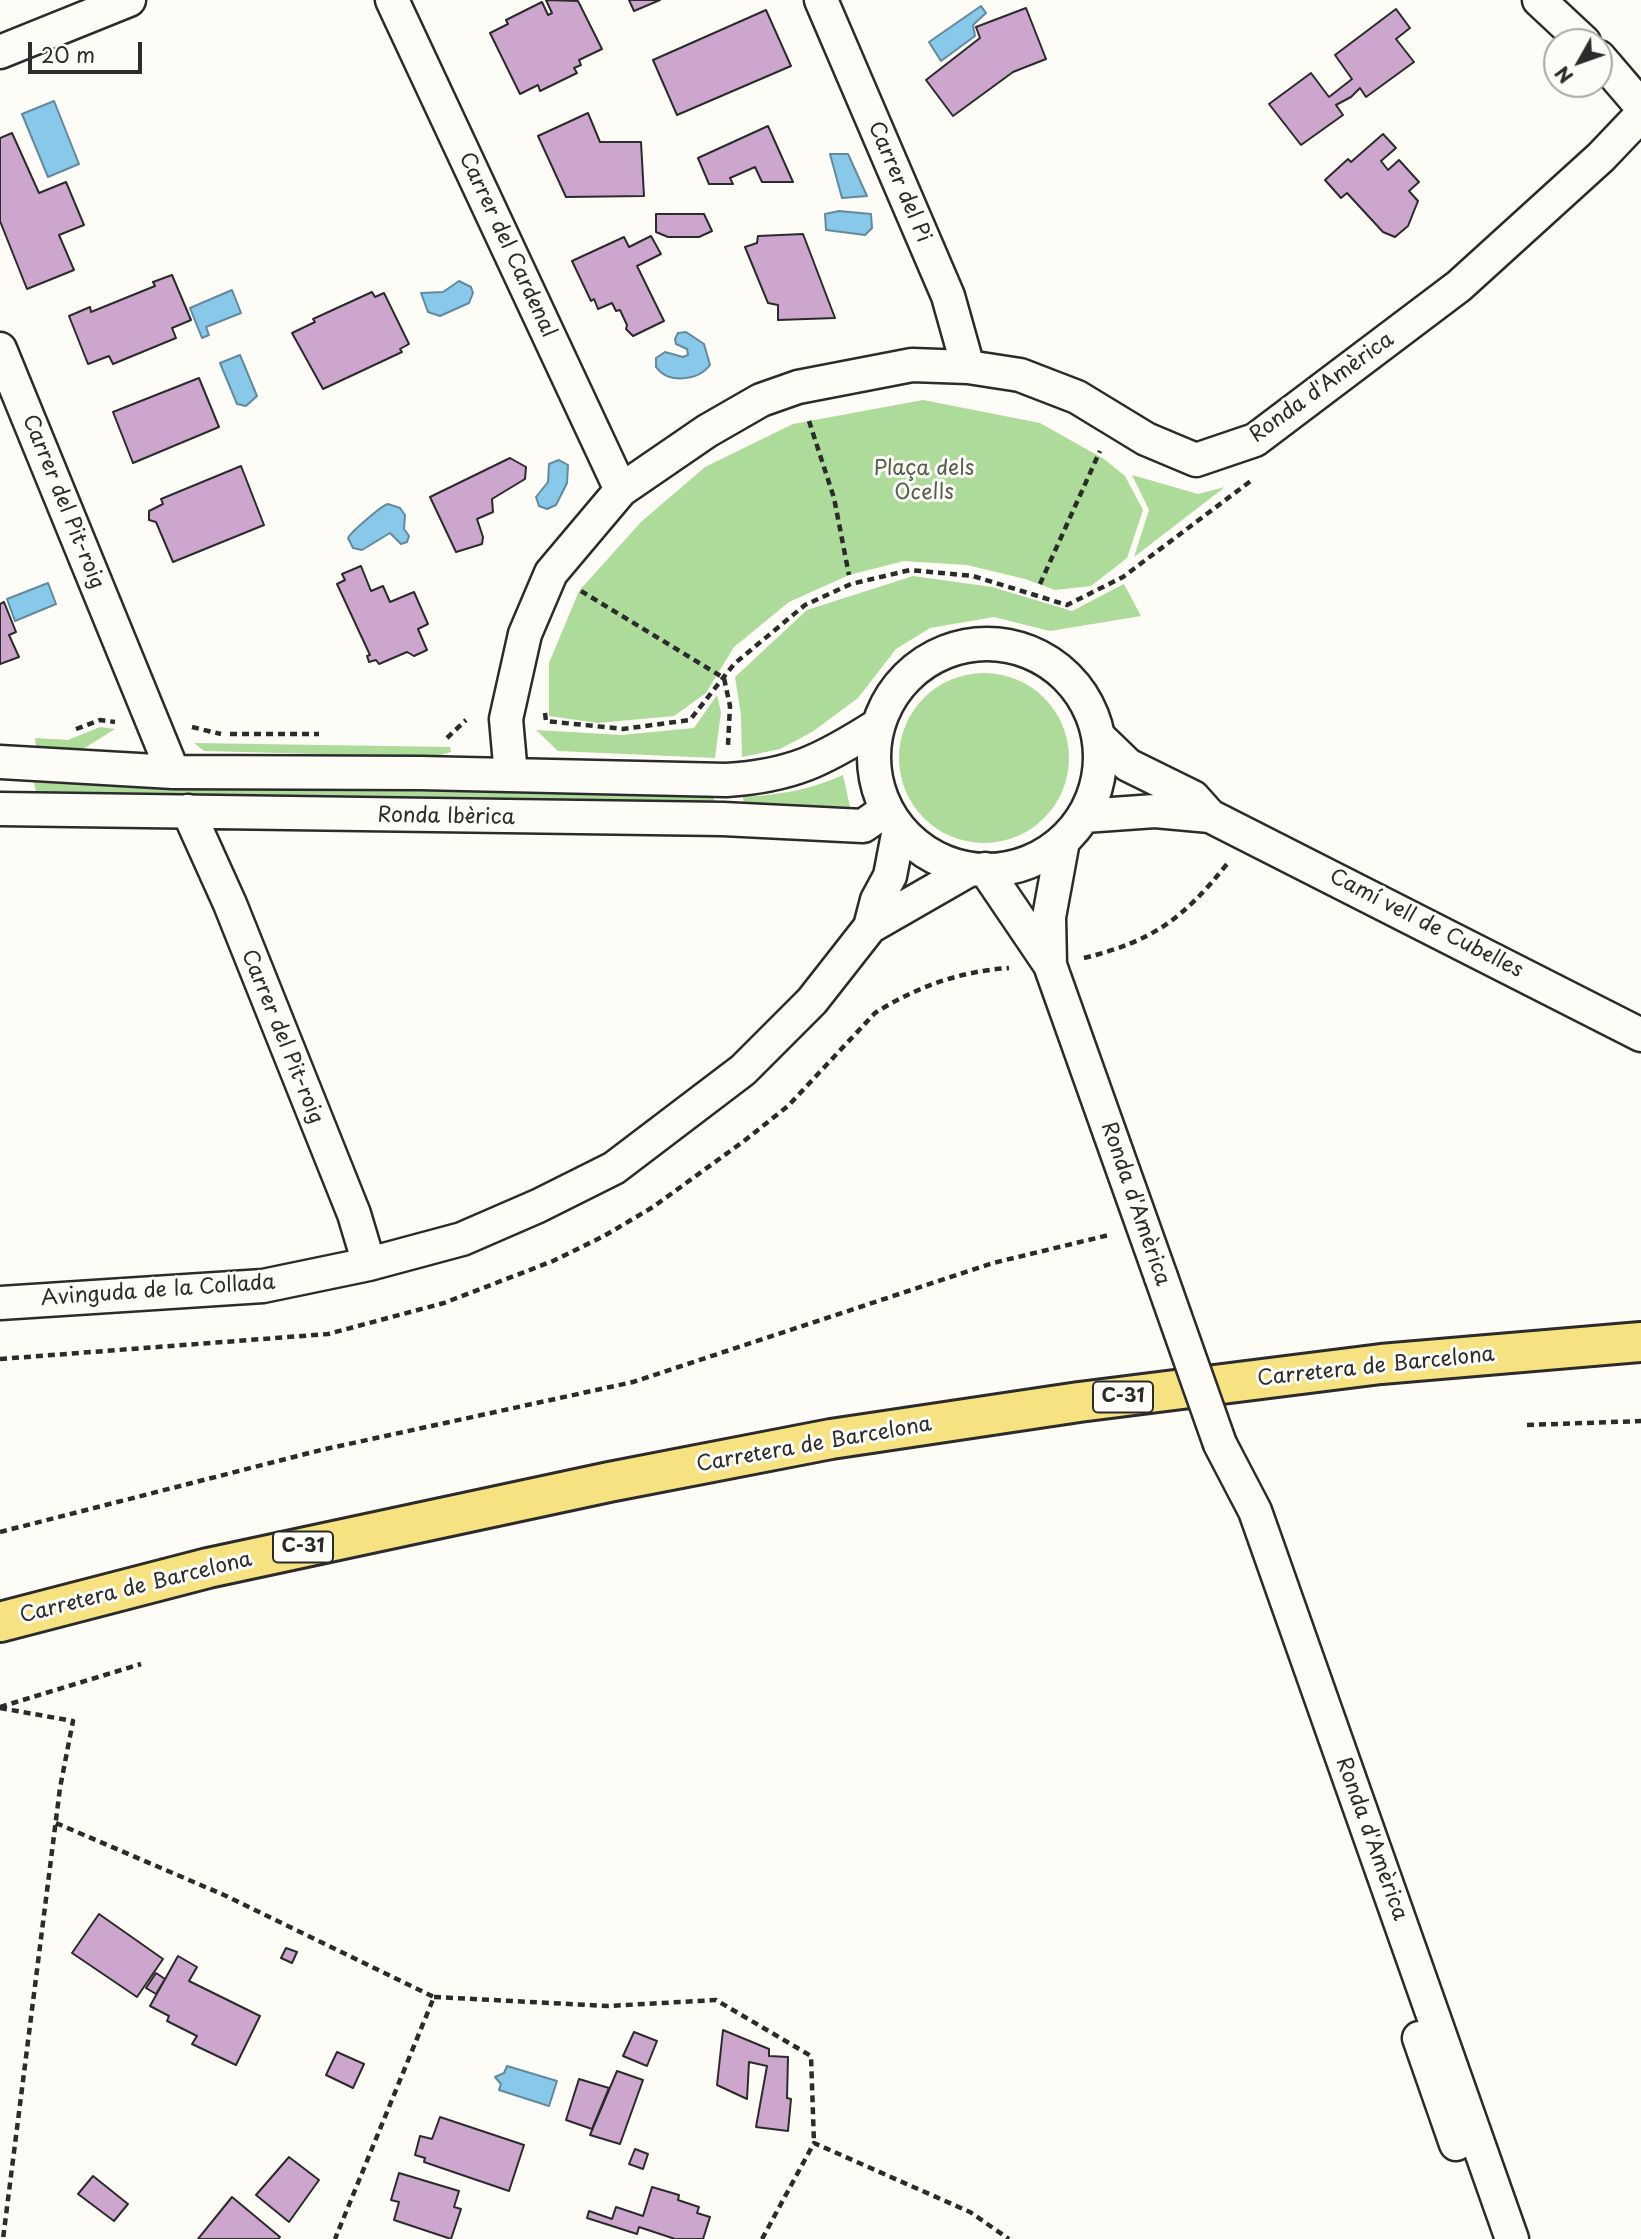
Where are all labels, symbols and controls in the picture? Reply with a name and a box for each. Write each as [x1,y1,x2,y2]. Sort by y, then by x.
scale bar [32,28,145,72]
north arrow [1543,28,1613,98]
text: 20 m [41,38,95,70]
text: N [1548,60,1579,90]
street label: Carrer del Pi [862,118,936,246]
street label: Carrer del Cardenal [453,148,561,342]
street label: Ronda d'Amèrica [1245,327,1399,449]
street label: Carrer del Pit-roig [16,411,110,593]
park label: Plaça dels Ocells [874,456,974,506]
street label: Ronda Ibèrica [377,803,515,831]
street label: Camí vell de Cubelles [1325,864,1527,984]
street label: Carrer del Pit-roig [235,946,329,1128]
street label: Ronda d'Amèrica [1095,1119,1175,1289]
street label: Avinguda de la Collada [40,1270,276,1312]
street label: Carretera de Barcelona [1256,1342,1496,1392]
road number: C-31 [1093,1382,1153,1413]
street label: Carretera de Barcelona [694,1412,934,1478]
road number: C-31 [273,1532,333,1562]
street label: Carretera de Barcelona [17,1547,255,1629]
street label: Ronda d'Amèrica [1330,1754,1412,1924]

